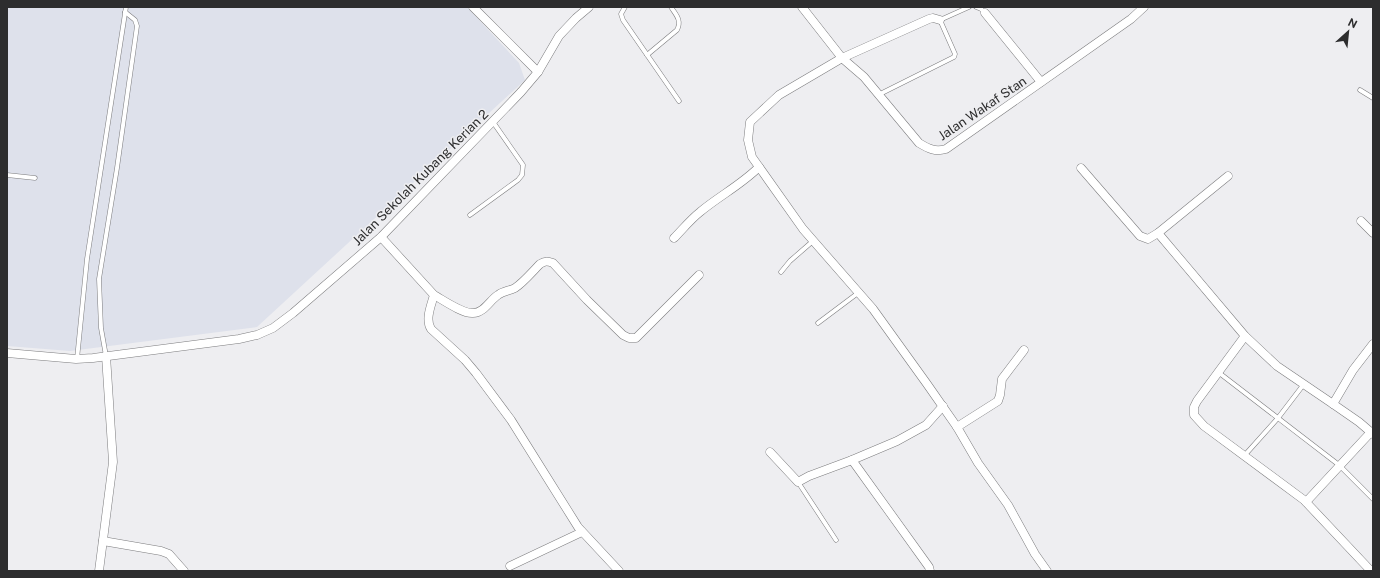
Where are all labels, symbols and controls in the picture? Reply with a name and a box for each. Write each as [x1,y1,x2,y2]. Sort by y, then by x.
north arrow [1328,12,1368,52]
text: N [1346,16,1359,30]
street label: Jalan Wakaf Stan [935,73,1029,144]
street label: Jalan Sekolah Kubang Kerian 2 [349,106,491,248]

